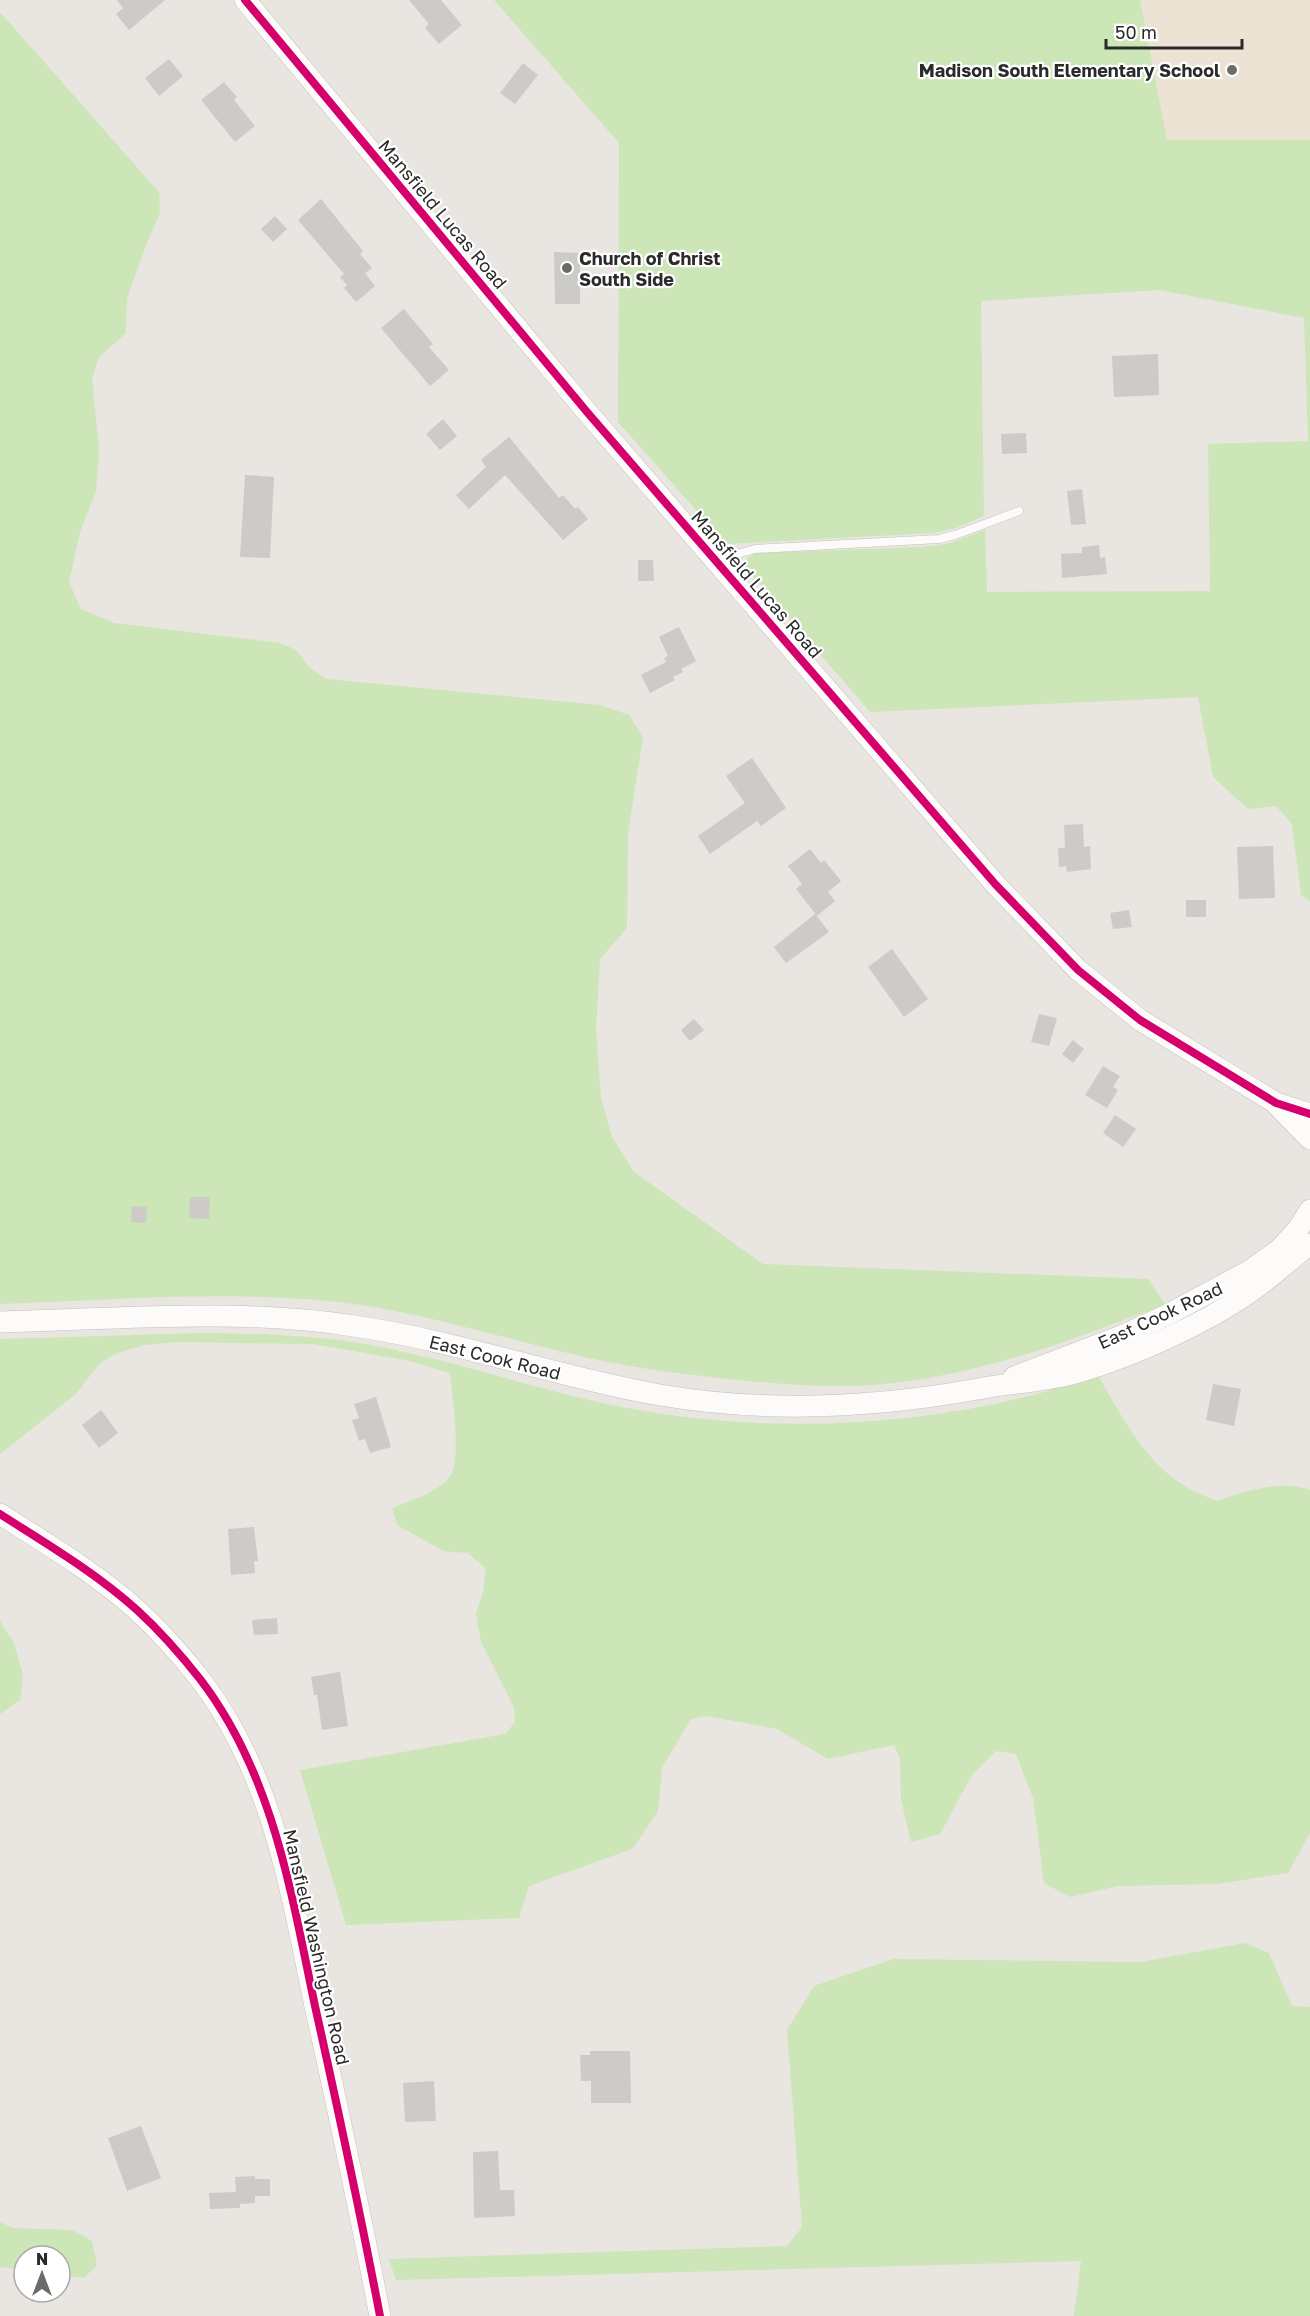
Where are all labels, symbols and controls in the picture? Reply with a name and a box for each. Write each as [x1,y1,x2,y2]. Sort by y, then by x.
scale bar [1106,12,1242,50]
text: 50 m [1115,21,1157,43]
place label: Madison South Elementary School [919,59,1220,81]
marker: Madison South Elementary School [1225,63,1239,77]
street label: Mansfield Lucas Road [374,135,512,293]
place label: Church of Christ South Side [579,247,720,290]
marker: Church of Christ South Side [560,261,574,275]
street label: Mansfield Lucas Road [687,506,827,662]
street label: East Cook Road [1094,1277,1226,1353]
street label: East Cook Road [427,1330,563,1384]
street label: Mansfield Washington Road [279,1827,355,2067]
north arrow [12,2244,72,2304]
text: N [36,2249,48,2269]

